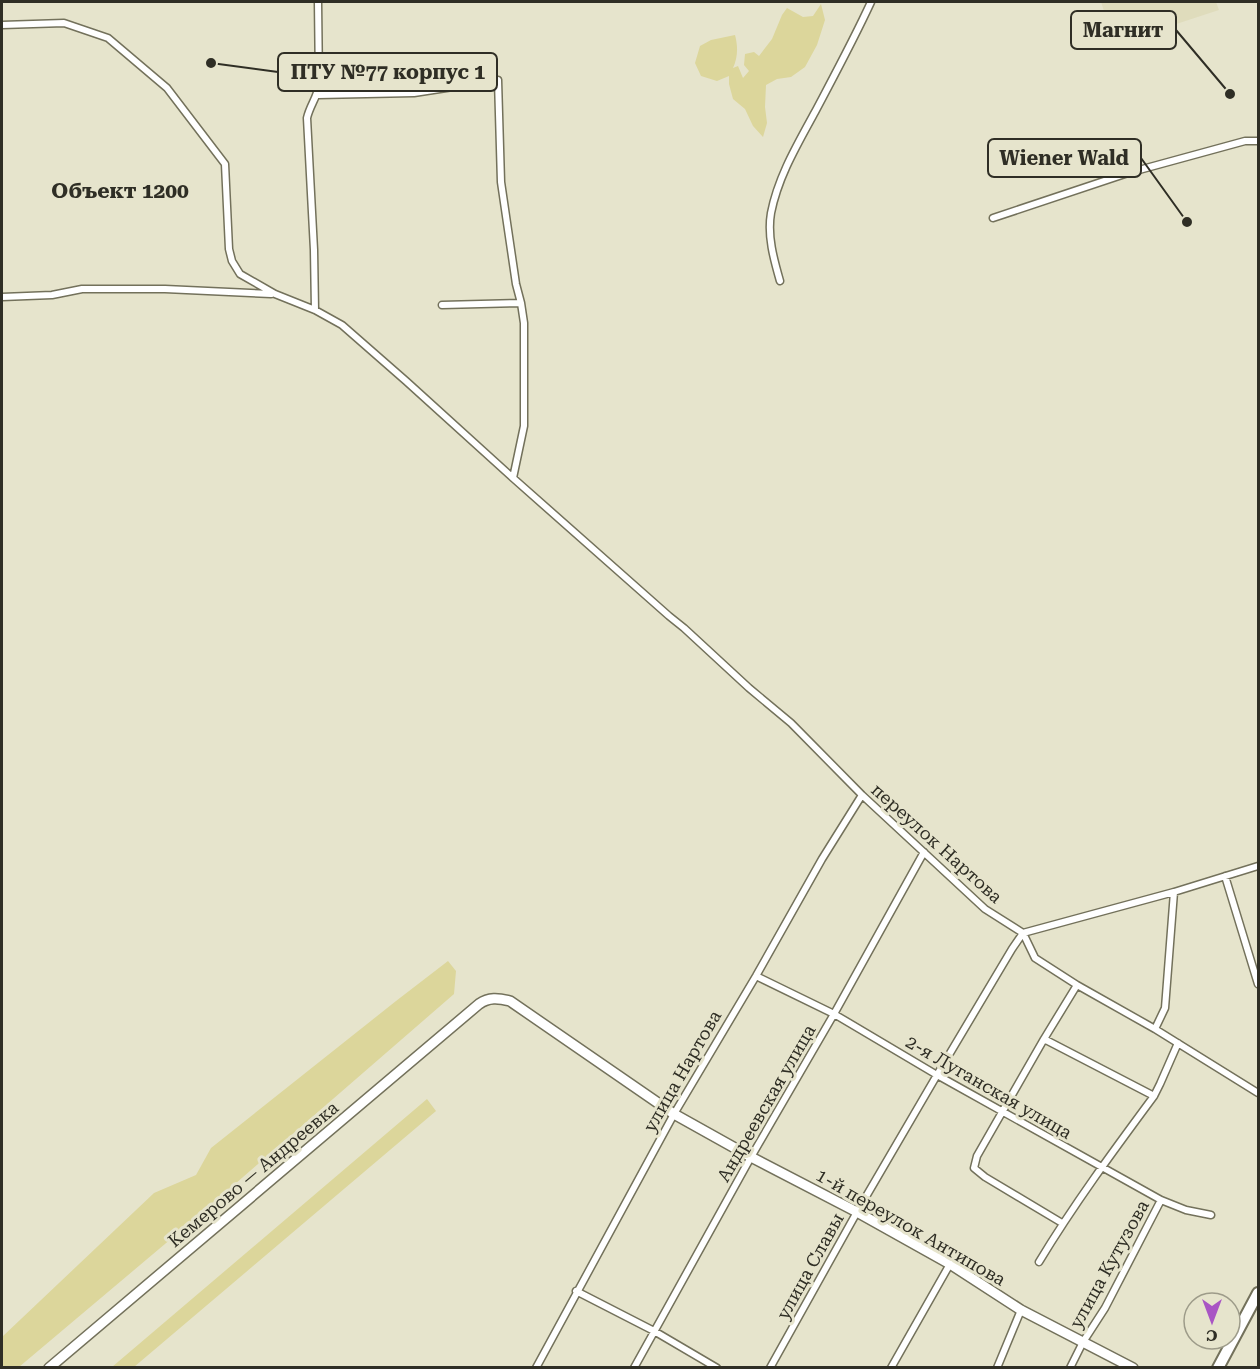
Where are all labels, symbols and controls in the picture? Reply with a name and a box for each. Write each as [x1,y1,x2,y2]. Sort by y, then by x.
callout: Магнит [1071,11,1176,49]
text: Магнит [1083,18,1163,42]
callout: ПТУ №77 корпус 1 [278,53,497,91]
text: ПТУ №77 корпус 1 [291,60,485,84]
callout: Wiener Wald [988,139,1141,177]
text: Wiener Wald [999,146,1129,170]
district label: Объект 1200 [51,179,189,203]
street label: переулок Нартова [867,779,1007,907]
street label: улица Нартова [639,1006,725,1135]
street label: Андреевская улица [712,1021,820,1185]
street label: 2-я Луганская улица [902,1031,1076,1143]
street label: Кемерово — Андреевка [164,1097,342,1251]
street label: 1-й переулок Антипова [813,1164,1010,1290]
street label: улица Кутузова [1065,1196,1153,1332]
street label: улица Славы [772,1209,848,1323]
north arrow [1182,1291,1242,1351]
text: С [1206,1326,1218,1345]

